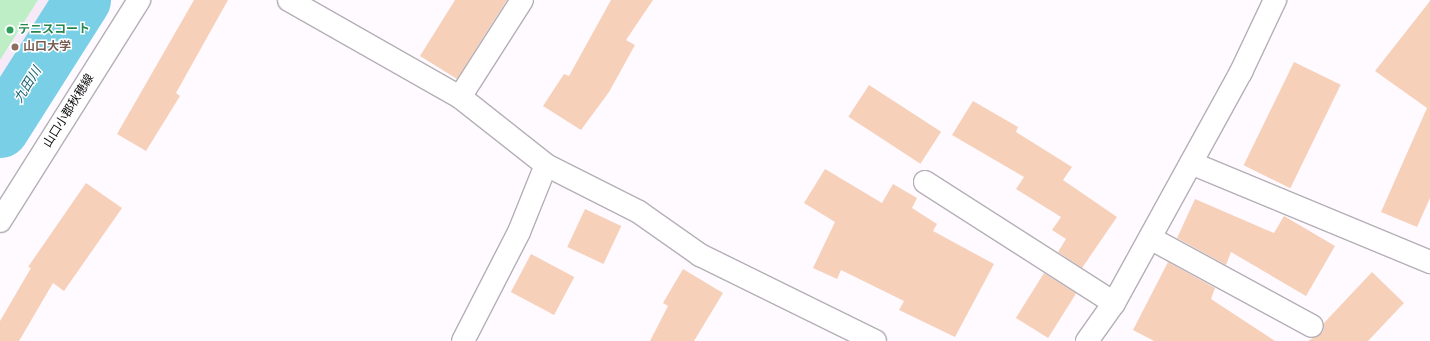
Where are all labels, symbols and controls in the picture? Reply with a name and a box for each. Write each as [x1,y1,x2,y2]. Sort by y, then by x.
place label: テニスコート [18,23,90,37]
marker: テニスコート [5,25,15,35]
place label: 山口大学 [23,40,71,54]
marker: 山口大学 [10,42,20,52]
water label: 九田川 [11,64,45,106]
street label: 山口小郡秋穂線 [41,72,97,150]

